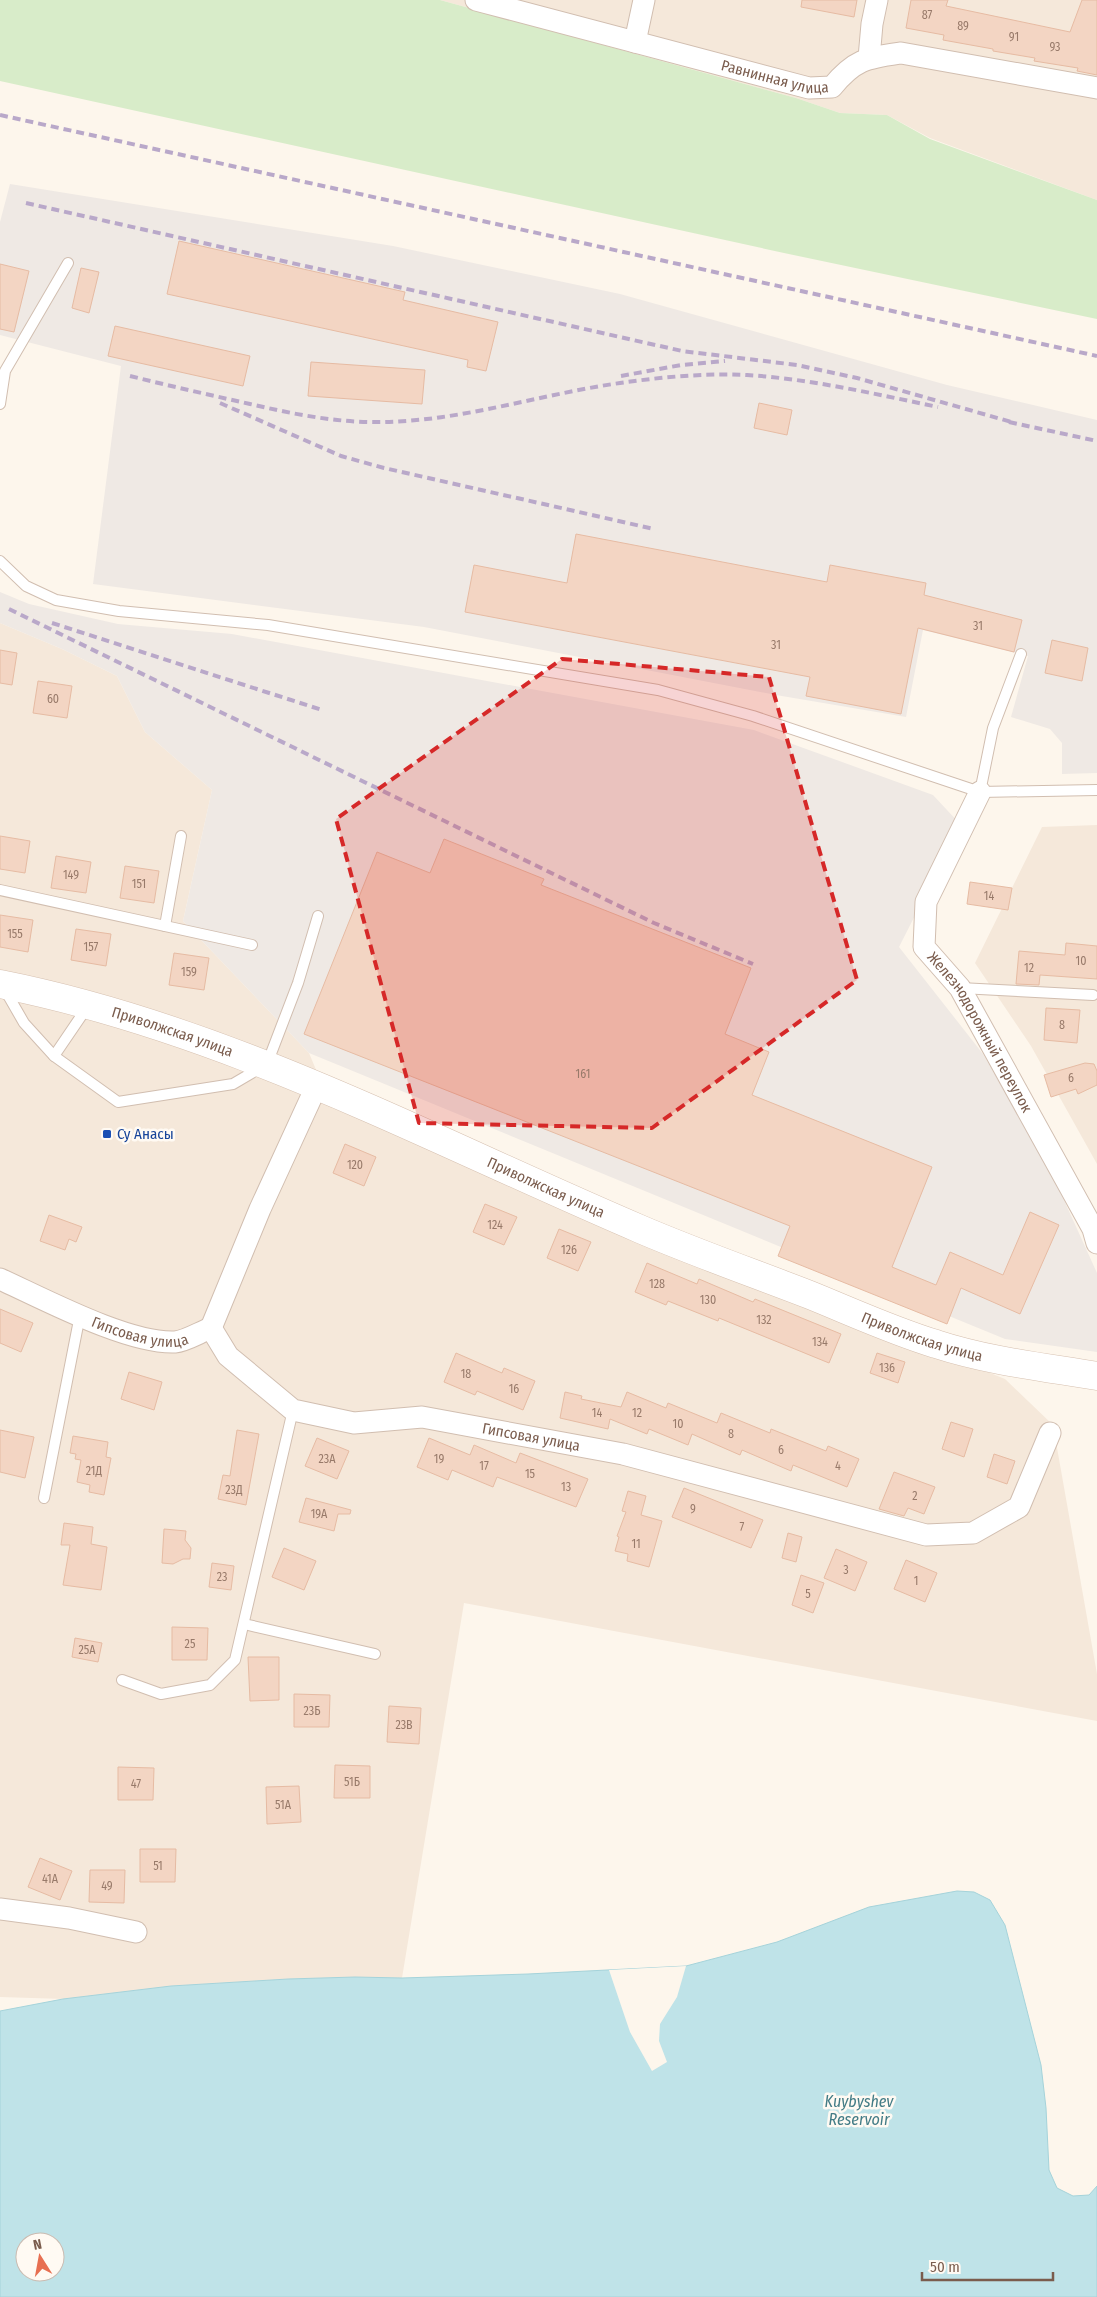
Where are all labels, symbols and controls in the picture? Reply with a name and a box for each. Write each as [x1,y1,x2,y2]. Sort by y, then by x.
house number: 87 [922,8,932,22]
house number: 89 [957,19,969,33]
house number: 91 [1009,30,1019,44]
house number: 93 [1049,40,1061,54]
street label: Равнинная улица [719,56,829,97]
house number: 31 [973,619,983,633]
house number: 31 [771,638,781,652]
house number: 60 [47,692,59,706]
house number: 149 [63,868,79,882]
house number: 151 [132,877,146,891]
house number: 14 [984,889,994,903]
house number: 155 [7,927,23,941]
house number: 157 [84,940,99,954]
street label: Железнодорожный переулок [924,948,1036,1116]
house number: 10 [1076,954,1086,968]
house number: 12 [1024,961,1034,975]
house number: 159 [181,965,197,979]
street label: Приволжская улица [110,1003,235,1061]
house number: 8 [1059,1018,1065,1032]
house number: 161 [576,1067,590,1081]
house number: 6 [1068,1071,1074,1085]
place label: Су Анасы [117,1125,174,1143]
marker: Су Анасы [101,1128,113,1140]
street label: Приволжская улица [484,1153,607,1222]
house number: 120 [347,1158,363,1172]
house number: 124 [487,1218,503,1232]
house number: 126 [561,1243,577,1257]
house number: 128 [649,1277,665,1291]
house number: 130 [700,1293,716,1307]
street label: Приволжская улица [859,1308,984,1365]
street label: Гипсовая улица [89,1313,191,1351]
house number: 132 [756,1313,772,1327]
house number: 134 [812,1335,828,1349]
house number: 136 [879,1361,895,1375]
house number: 18 [461,1367,471,1381]
house number: 16 [509,1382,519,1396]
house number: 14 [592,1406,602,1420]
house number: 12 [632,1406,642,1420]
house number: 10 [673,1417,683,1431]
street label: Гипсовая улица [481,1419,582,1455]
house number: 8 [728,1427,734,1441]
house number: 6 [778,1443,784,1457]
house number: 23А [319,1452,336,1466]
house number: 19 [434,1452,444,1466]
house number: 17 [479,1459,489,1473]
house number: 4 [835,1459,841,1473]
house number: 21Д [86,1464,103,1478]
house number: 15 [525,1467,536,1481]
house number: 13 [561,1480,571,1494]
house number: 23Д [225,1483,243,1497]
house number: 2 [912,1489,918,1503]
house number: 9 [690,1502,696,1516]
house number: 19А [311,1507,328,1521]
house number: 7 [740,1520,745,1534]
house number: 11 [631,1537,641,1551]
house number: 3 [843,1563,849,1577]
house number: 23 [217,1570,227,1584]
house number: 1 [914,1574,918,1588]
house number: 5 [805,1587,811,1601]
house number: 25 [185,1637,196,1651]
house number: 25А [78,1643,96,1657]
house number: 23Б [304,1704,320,1718]
house number: 23В [395,1718,413,1732]
house number: 51Б [344,1775,360,1789]
house number: 47 [131,1777,141,1791]
house number: 51А [275,1798,292,1812]
house number: 51 [153,1859,163,1873]
house number: 41А [42,1872,59,1886]
house number: 49 [101,1879,113,1893]
water label: Kuybyshev Reservoir [825,2092,894,2129]
north arrow [15,2232,65,2282]
text: N [32,2236,43,2254]
scale bar [922,2250,1053,2282]
text: 50 m [930,2258,960,2276]

